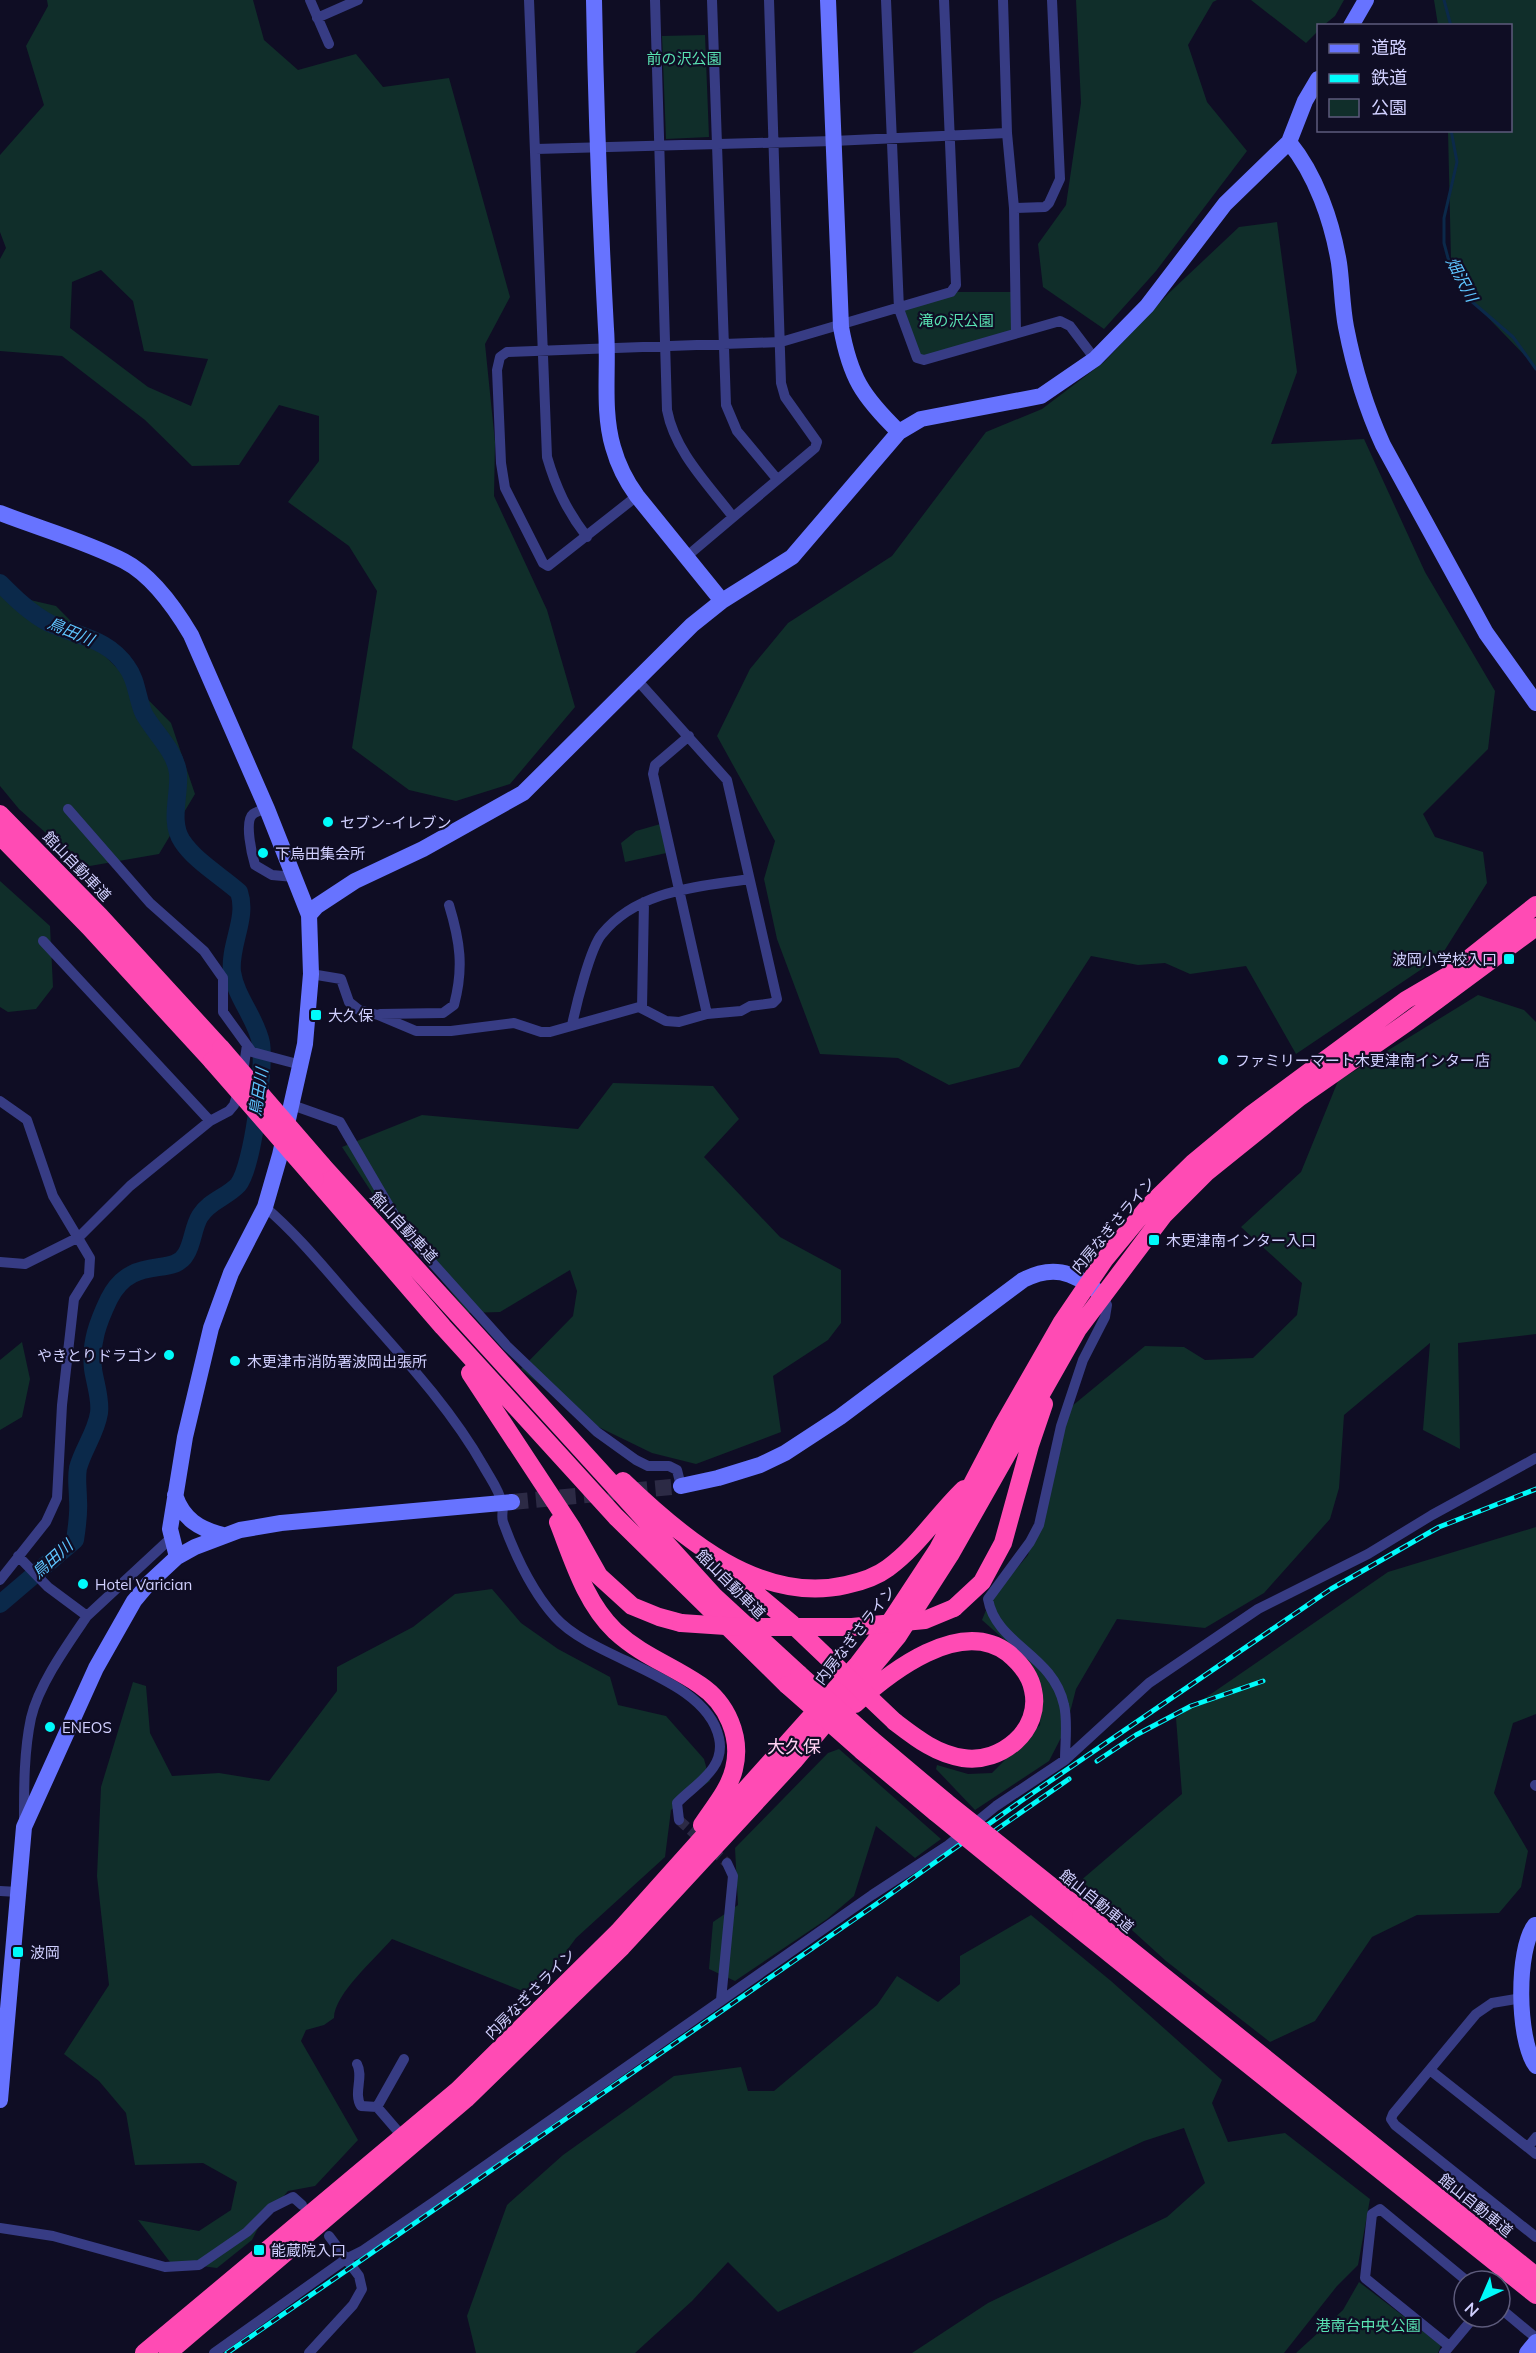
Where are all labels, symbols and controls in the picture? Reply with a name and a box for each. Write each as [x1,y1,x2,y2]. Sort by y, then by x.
legend [1317,24,1512,132]
text: 道路 [1371,36,1407,59]
park label: 前の沢公園 [646,49,722,68]
text: 鉄道 [1371,66,1407,89]
text: 公園 [1371,96,1407,119]
water label: 畑沢川 [1442,253,1483,307]
park label: 滝の沢公園 [918,311,994,330]
water label: 鳥田川 [45,612,99,650]
place label: セブン-イレブン [340,813,451,832]
marker: セブン-イレブン [321,815,335,829]
street label: 館山自動車道 [39,827,115,905]
place label: 下烏田集会所 [275,844,365,863]
marker: 下烏田集会所 [256,846,270,860]
place label: 波岡小学校入口 [1392,950,1497,969]
marker: 波岡小学校入口 [1502,952,1516,966]
place label: 大久保 [328,1006,373,1025]
marker: 大久保 [309,1008,323,1022]
place label: ファミリーマート木更津南インター店 [1235,1051,1490,1070]
marker: ファミリーマート木更津南インター店 [1216,1053,1230,1067]
water label: 鳥田川 [244,1065,272,1117]
street label: 内房なぎさライン [1067,1173,1159,1277]
street label: 館山自動車道 [366,1188,442,1266]
place label: 木更津南インター入口 [1166,1231,1316,1250]
marker: 木更津南インター入口 [1147,1233,1161,1247]
place label: やきとりドラゴン [37,1346,157,1365]
marker: やきとりドラゴン [162,1348,176,1362]
place label: 木更津市消防署波岡出張所 [247,1352,427,1371]
marker: 木更津市消防署波岡出張所 [228,1354,242,1368]
water label: 鳥田川 [27,1534,78,1582]
street label: 館山自動車道 [692,1545,770,1623]
place label: Hotel Varician [95,1575,192,1594]
marker: Hotel Varician [76,1577,90,1591]
street label: 内房なぎさライン [811,1582,899,1688]
place label: ENEOS [62,1718,112,1737]
marker: ENEOS [43,1720,57,1734]
district label: 大久保 [767,1735,821,1758]
street label: 館山自動車道 [1056,1865,1138,1937]
place label: 波岡 [30,1943,60,1962]
marker: 波岡 [11,1945,25,1959]
street label: 内房なぎさライン [481,1945,579,2043]
street label: 館山自動車道 [1435,2169,1517,2241]
place label: 能蔵院入口 [271,2241,346,2260]
marker: 能蔵院入口 [252,2243,266,2257]
north arrow [1452,2269,1512,2329]
text: N [1460,2298,1483,2321]
park label: 港南台中央公園 [1315,2316,1421,2335]

